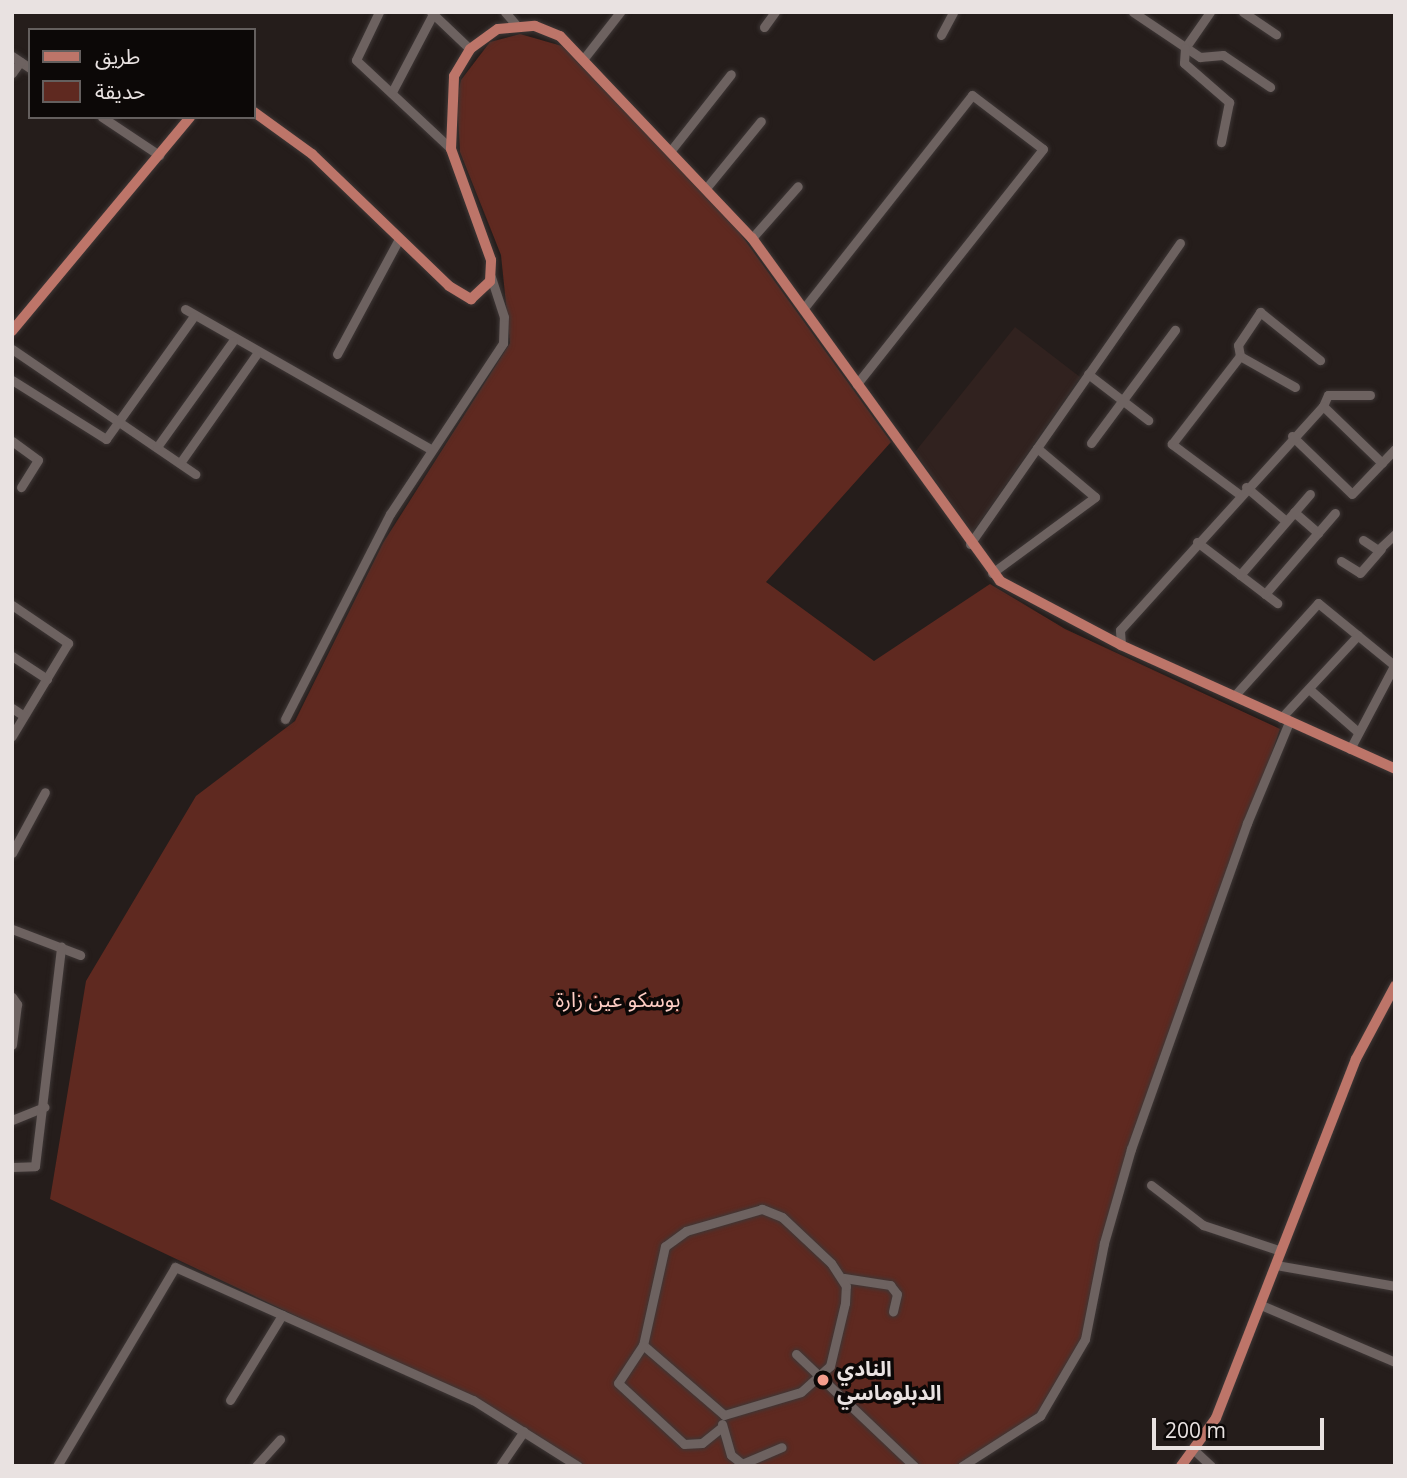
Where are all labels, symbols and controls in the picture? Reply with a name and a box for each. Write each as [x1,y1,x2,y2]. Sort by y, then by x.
legend [28,28,256,119]
text: طريق [95,42,140,70]
text: حديقة [95,77,145,105]
park label: بوسكو عين زارة [556,986,680,1012]
place label: النادي الدبلوماسي [837,1355,941,1405]
marker: النادي الدبلوماسي [815,1372,831,1388]
scale bar [1155,1404,1326,1448]
text: 200 m [1165,1416,1226,1444]

